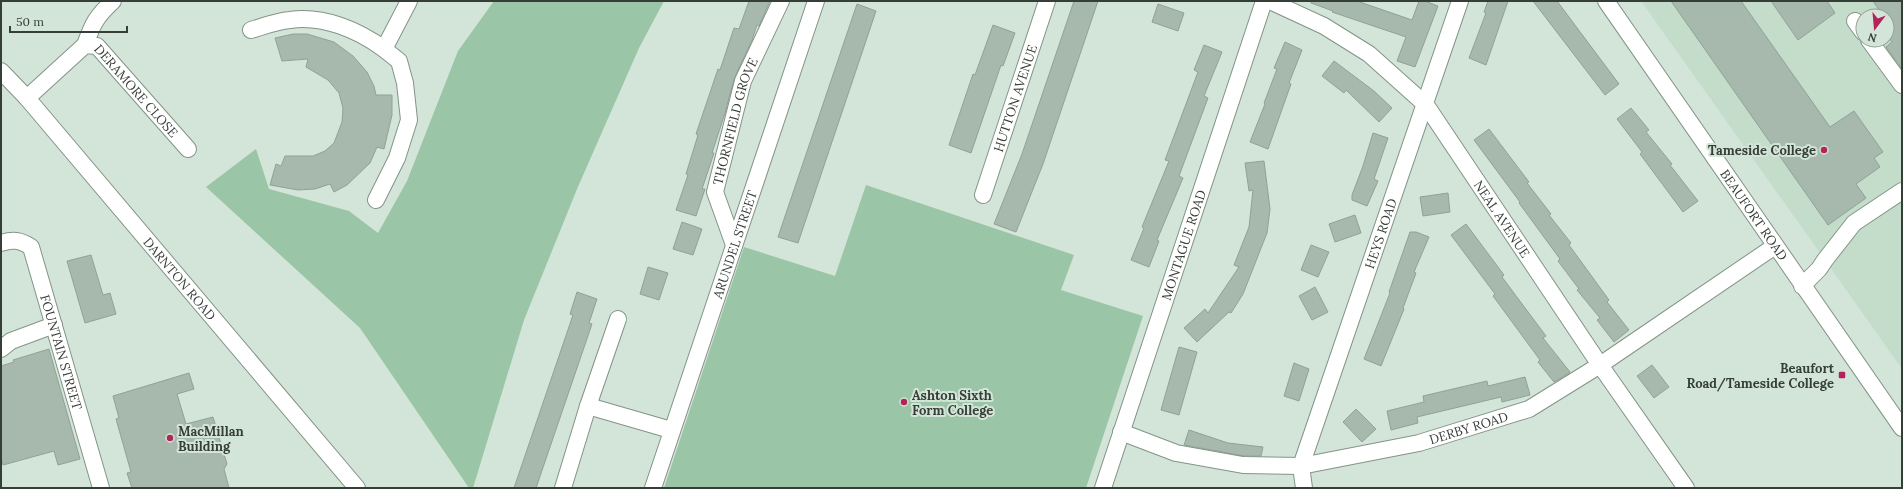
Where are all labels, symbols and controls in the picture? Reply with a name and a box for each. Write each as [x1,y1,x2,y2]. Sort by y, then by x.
scale bar [10,8,127,34]
north arrow [1855,8,1895,48]
text: 50 m [16,14,44,29]
text: N [1866,30,1878,46]
street label: DERAMORE CLOSE [90,41,182,141]
street label: HUTTON AVENUE [990,42,1041,154]
street label: THORNFIELD GROVE [709,55,762,187]
place label: Tameside College [1708,142,1816,159]
marker: Tameside College [1819,145,1829,155]
street label: BEAUFORT ROAD [1716,166,1791,264]
street label: NEAL AVENUE [1470,177,1534,261]
street label: MONTAGUE ROAD [1158,187,1210,303]
street label: ARUNDEL STREET [709,188,761,302]
street label: HEYS ROAD [1361,196,1401,271]
street label: DARNTON ROAD [139,234,220,324]
street label: FOUNTAIN STREET [36,293,86,412]
place label: Beaufort Road/Tameside College [1686,360,1835,392]
marker: Beaufort Road/Tameside College [1837,370,1847,380]
place label: Ashton Sixth Form College [912,387,993,419]
marker: Ashton Sixth Form College [899,397,909,407]
street label: DERBY ROAD [1427,408,1510,448]
place label: MacMillan Building [178,423,245,455]
marker: MacMillan Building [165,433,175,443]

